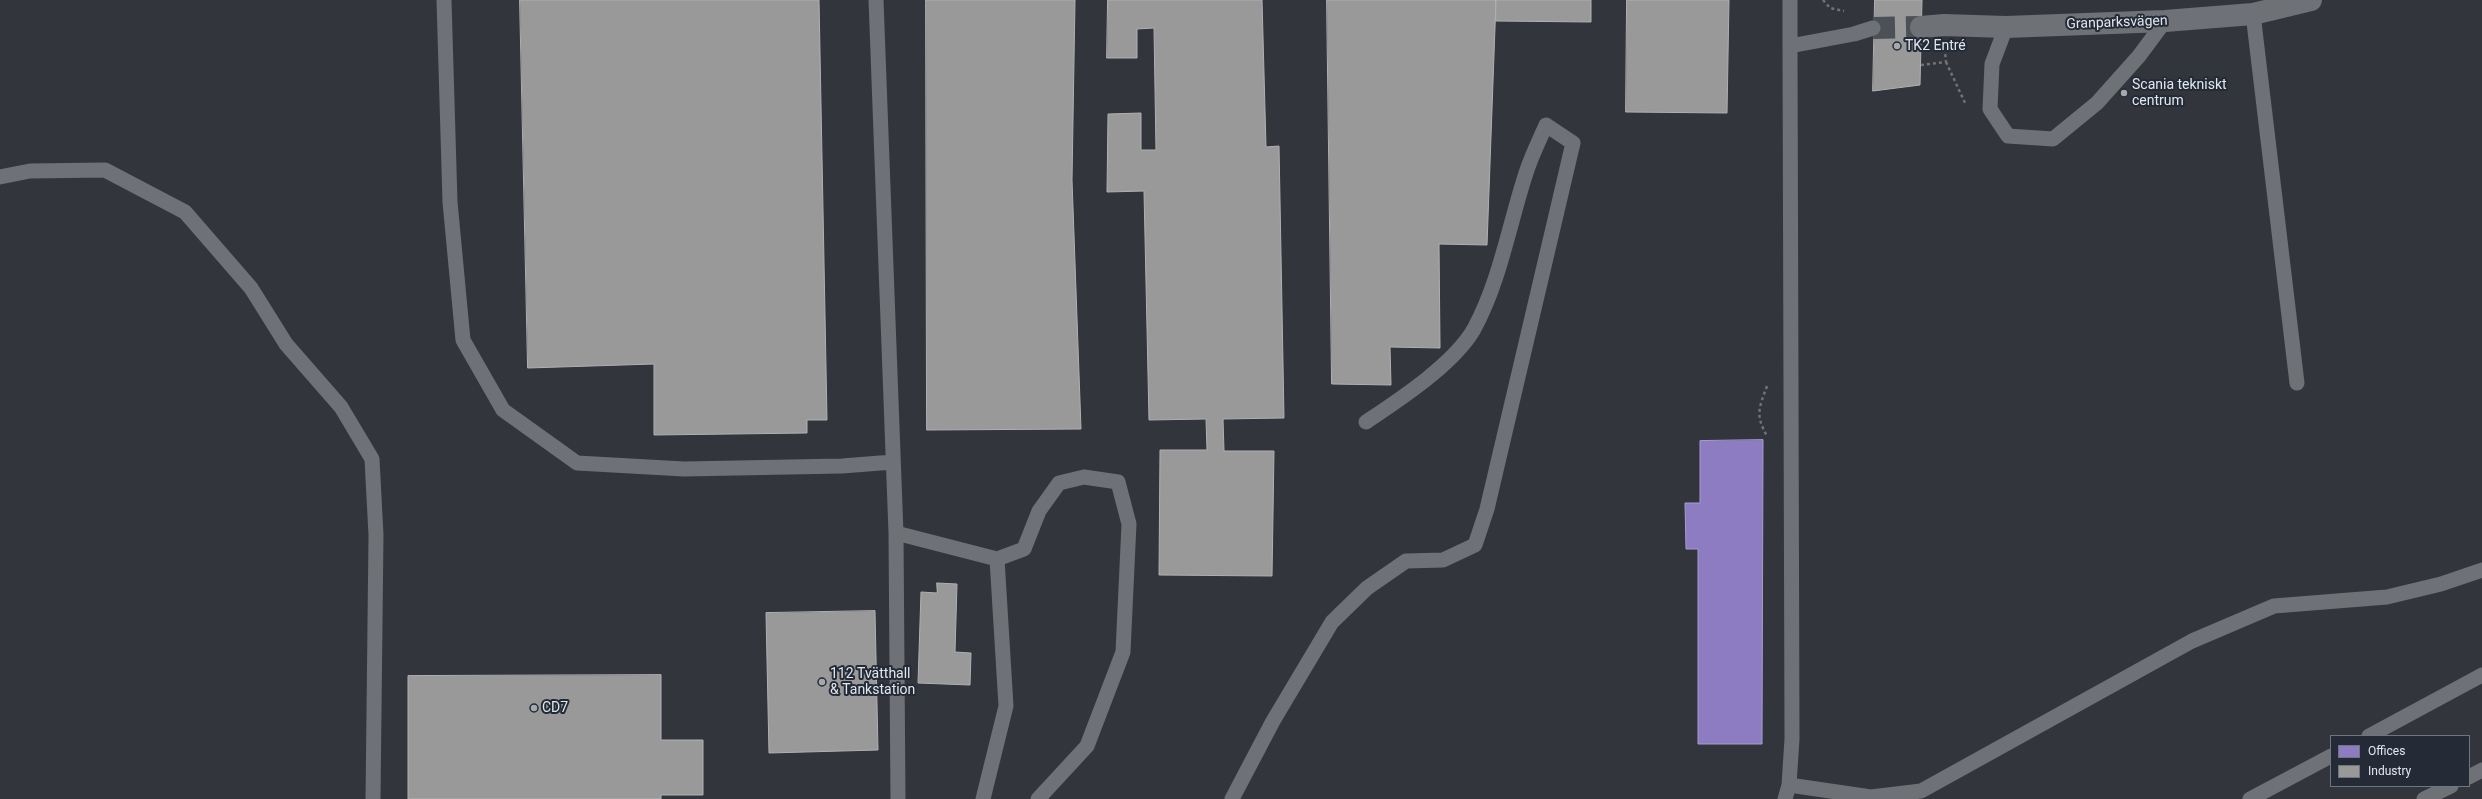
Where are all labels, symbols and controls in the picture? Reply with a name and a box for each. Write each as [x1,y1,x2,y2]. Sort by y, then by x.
street label: Granparksvägen [2066,13,2168,33]
place label: TK2 Entré [1905,38,1966,54]
marker: TK2 Entré [1892,41,1902,51]
place label: Scania tekniskt centrum [2132,77,2227,110]
marker: Scania tekniskt centrum [2119,88,2129,98]
place label: 112 Tvätthall & Tankstation [830,666,915,698]
marker: 112 Tvätthall & Tankstation [817,677,827,687]
place label: CD7 [542,700,568,716]
marker: CD7 [529,703,539,713]
legend [2330,735,2470,787]
text: Offices [2368,744,2405,758]
text: Industry [2368,764,2411,778]

